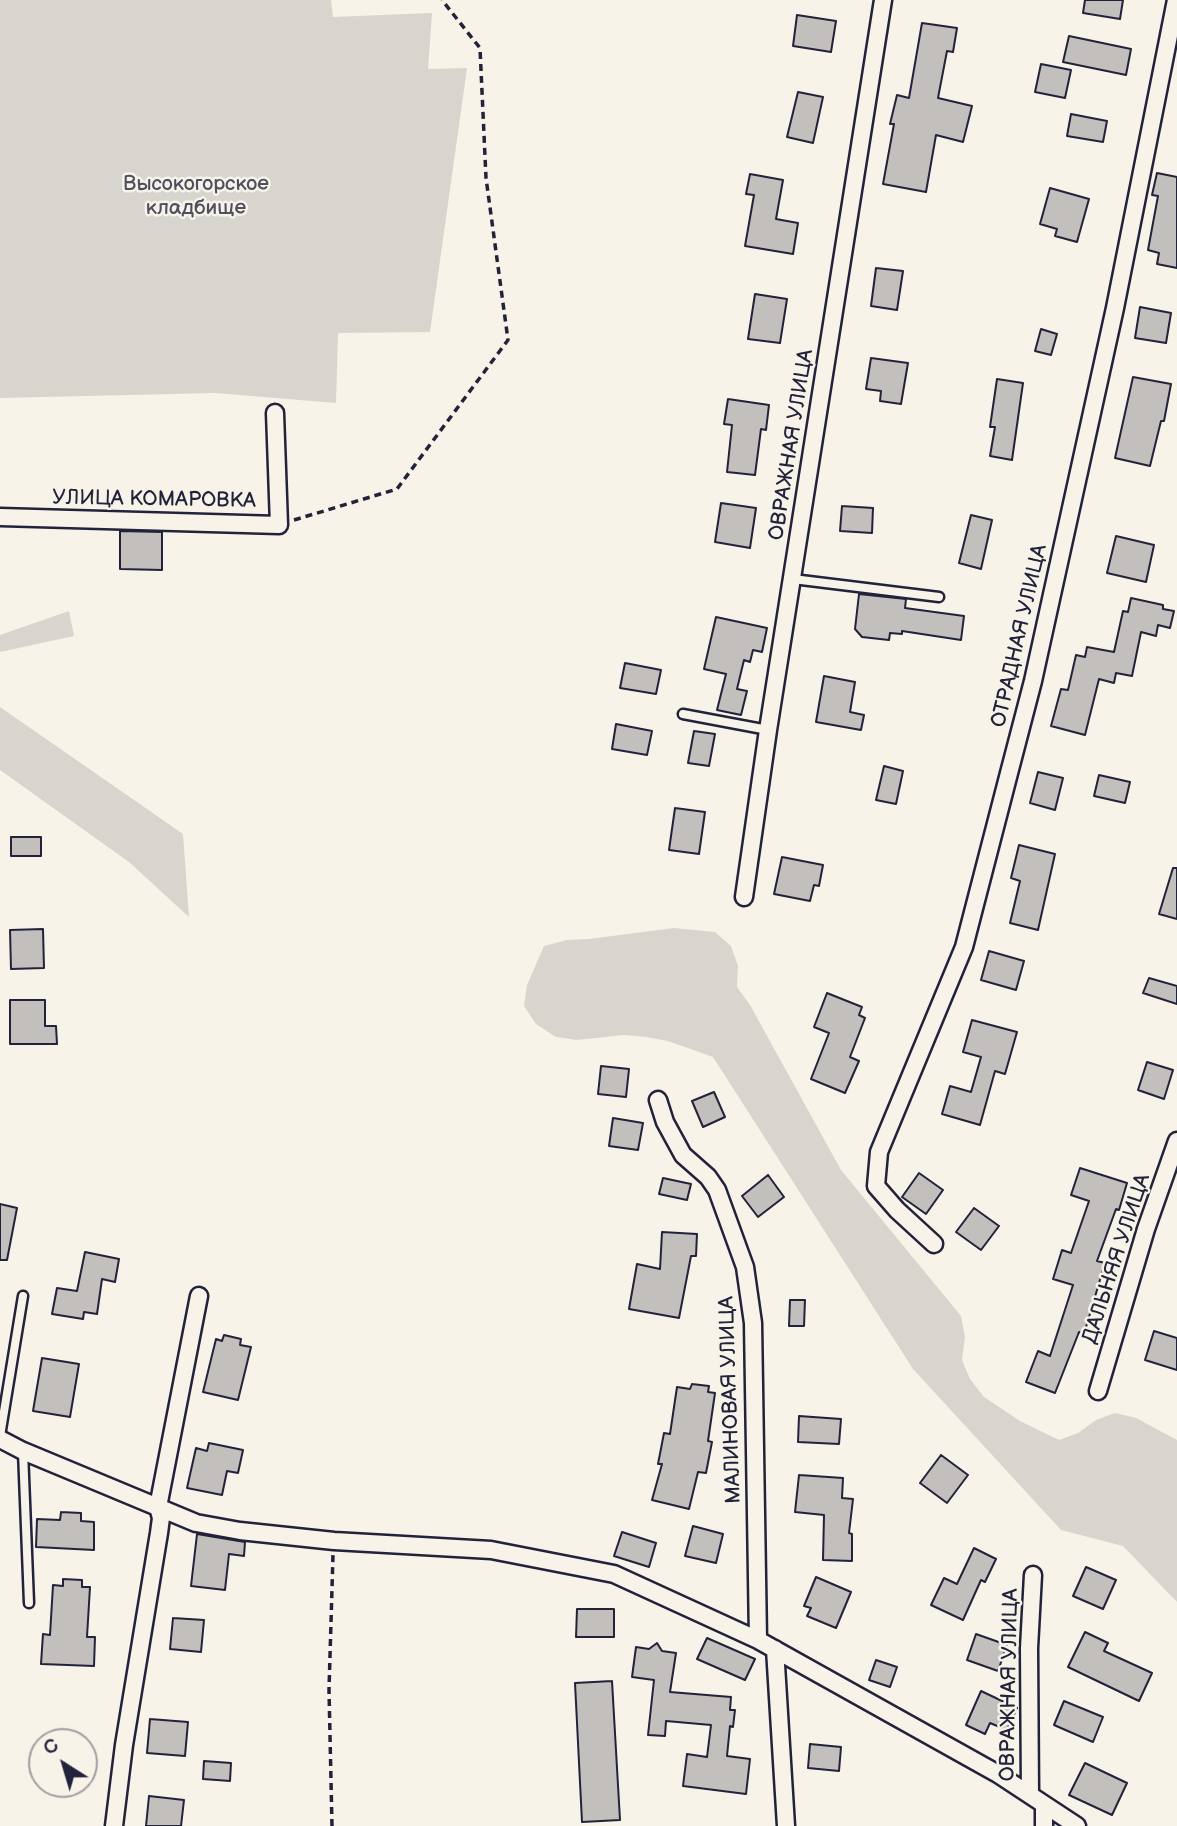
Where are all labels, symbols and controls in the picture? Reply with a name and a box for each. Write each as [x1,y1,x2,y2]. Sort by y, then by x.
park label: Высокогорское кладбище [123,172,269,222]
street label: ОВРАЖНАЯ УЛИЦА [764,348,820,542]
street label: УЛИЦА КОМАРОВКА [52,486,256,514]
street label: ОТРАДНАЯ УЛИЦА [987,542,1053,730]
street label: ДАЛЬНЯЯ УЛИЦА [1078,1171,1156,1347]
street label: МАЛИНОВАЯ УЛИЦА [715,1296,747,1504]
street label: ОВРАЖНАЯ УЛИЦА [996,1588,1024,1782]
north arrow [28,1728,98,1798]
text: С [39,1734,63,1761]

